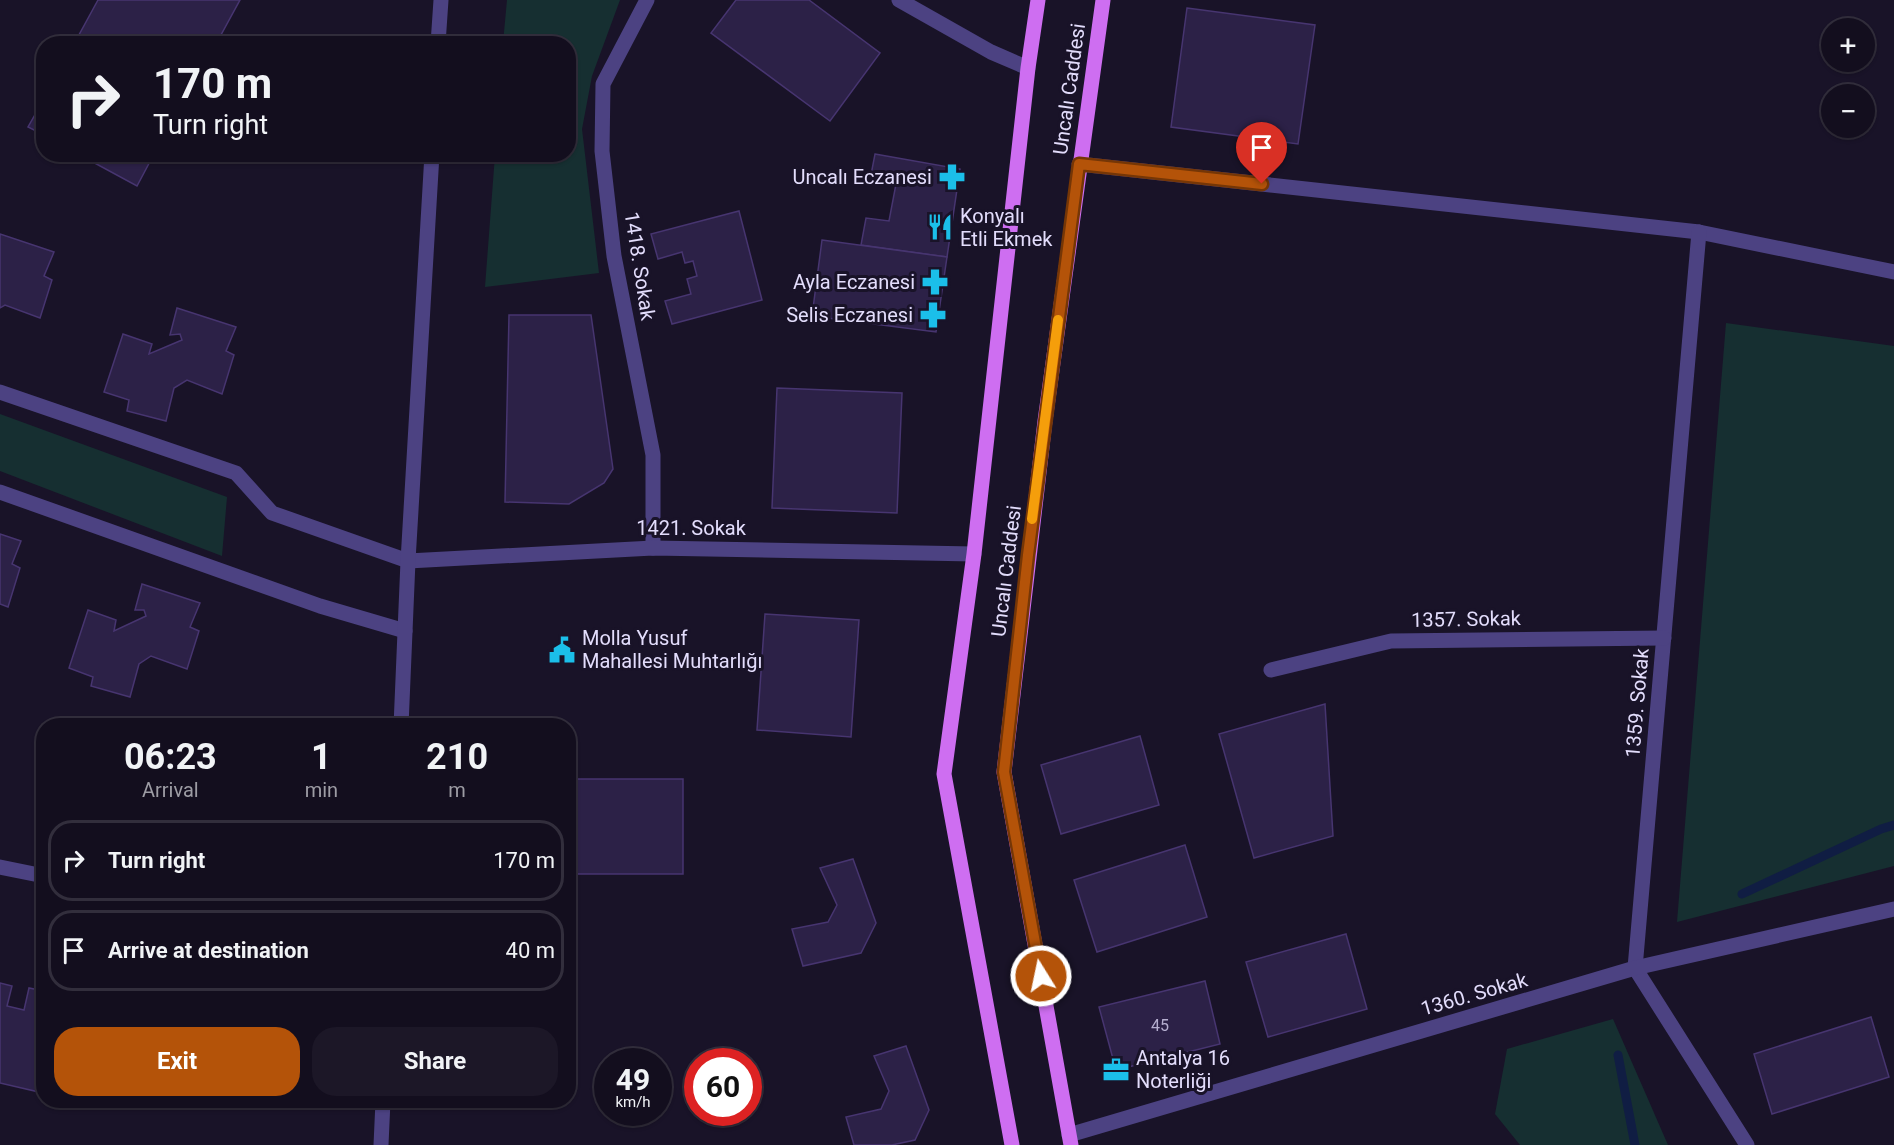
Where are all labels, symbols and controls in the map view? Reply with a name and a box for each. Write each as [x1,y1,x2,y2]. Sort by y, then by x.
map controls [1821,18,1875,138]
button: + [1821,18,1875,72]
street label: Uncalı Caddesi [1048,22,1090,156]
text: 170 m [153,59,272,108]
icon: right [54,60,132,138]
button: − [1821,84,1875,138]
text: Turn right [153,109,268,141]
pin [1236,122,1287,184]
icon: arrive [1245,131,1278,164]
pharmacy icon: Uncalı Eczanesi [937,162,967,192]
place label: Uncalı Eczanesi [793,165,932,189]
place label: Konyalı Etli Ekmek [960,204,1053,251]
street label: 1418. Sokak [620,210,661,323]
restaurant icon: Konyalı Etli Ekmek [925,212,955,242]
pharmacy icon: Ayla Eczanesi [920,267,950,297]
place label: Ayla Eczanesi [793,270,915,294]
pharmacy icon: Selis Eczanesi [918,300,948,330]
place label: Selis Eczanesi [786,303,913,327]
street label: Uncalı Caddesi [986,504,1026,638]
street label: 1421. Sokak [636,516,747,540]
street label: 1357. Sokak [1411,606,1522,632]
place label: Molla Yusuf Mahallesi Muhtarlığı [582,626,762,673]
public building icon: Molla Yusuf Mahallesi Muhtarlığı [547,635,577,665]
street label: 1359. Sokak [1620,646,1654,759]
text: 06:23 [124,736,217,778]
text: 1 [311,736,332,778]
text: 210 [426,736,488,778]
text: Arrival [142,778,199,802]
text: min [305,778,338,802]
text: m [448,778,466,802]
icon: right [57,844,90,877]
text: Turn right [108,848,205,873]
text: 170 m [493,848,555,873]
icon: arrive [57,934,90,967]
text: Arrive at destination [108,938,309,963]
text: 40 m [506,938,555,963]
position arrow [1009,944,1073,1008]
street label: 1360. Sokak [1418,967,1531,1021]
house number: 45 [1151,1016,1169,1035]
button: Exit [54,1027,300,1096]
button: Share [312,1027,558,1096]
place label: Antalya 16 Noterliği [1136,1046,1230,1093]
speed limit sign: 60 [684,1048,762,1126]
office icon: Antalya 16 Noterliği [1101,1055,1131,1085]
text: 49 [616,1062,650,1097]
text: km/h [615,1093,651,1111]

